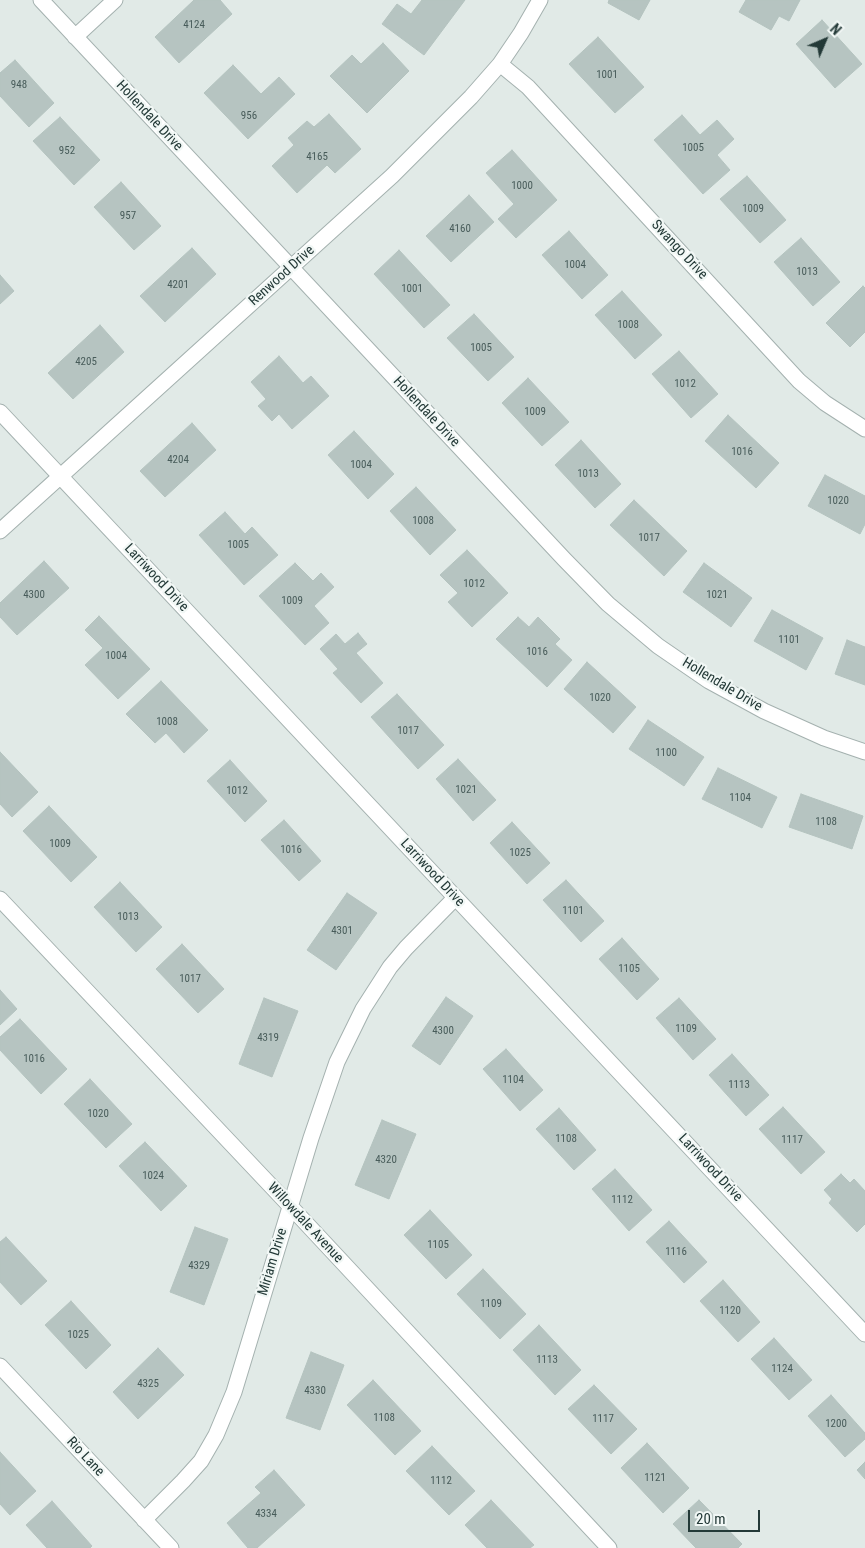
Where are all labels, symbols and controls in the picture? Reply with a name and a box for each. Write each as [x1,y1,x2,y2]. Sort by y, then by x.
north arrow [800,15,850,65]
house number: 4124 [183,18,205,32]
text: N [827,21,844,38]
house number: 1001 [596,68,618,82]
street label: Hollendale Drive [112,77,186,155]
house number: 948 [11,78,27,92]
house number: 956 [241,109,257,123]
house number: 1005 [682,141,704,155]
house number: 952 [59,144,75,158]
house number: 4165 [306,150,328,164]
house number: 1000 [511,179,533,193]
house number: 1009 [742,202,764,216]
house number: 957 [120,209,136,223]
street label: Swango Drive [647,217,711,283]
house number: 4160 [449,222,471,236]
street label: Renwood Drive [246,242,318,310]
house number: 1004 [564,258,586,272]
house number: 1013 [796,265,818,279]
house number: 4201 [167,278,189,292]
house number: 1001 [401,282,423,296]
house number: 1008 [617,318,639,332]
house number: 1005 [470,341,492,355]
house number: 4205 [75,355,97,369]
street label: Hollendale Drive [389,373,463,451]
house number: 1012 [674,377,696,391]
house number: 1009 [524,405,546,419]
house number: 1016 [731,445,753,459]
house number: 4204 [167,453,189,467]
house number: 1004 [350,458,372,472]
house number: 1013 [577,467,599,481]
house number: 1020 [827,494,849,508]
house number: 1008 [412,514,434,528]
house number: 1017 [638,531,660,545]
house number: 1005 [227,538,249,552]
street label: Larriwood Drive [120,541,192,615]
house number: 1012 [463,577,485,591]
house number: 4300 [23,588,45,602]
house number: 1021 [706,588,728,602]
house number: 1009 [281,594,303,608]
house number: 1101 [778,633,800,647]
house number: 1016 [526,645,548,659]
house number: 1004 [105,649,127,663]
street label: Hollendale Drive [679,655,765,715]
house number: 1020 [589,691,611,705]
house number: 1008 [156,715,178,729]
house number: 1017 [397,724,419,738]
house number: 1100 [655,746,677,760]
house number: 1021 [455,783,477,797]
house number: 1012 [226,784,248,798]
house number: 1104 [729,791,751,805]
house number: 1108 [815,815,837,829]
street label: Larriwood Drive [396,836,468,910]
house number: 1009 [49,837,71,851]
house number: 1016 [280,843,302,857]
house number: 1025 [509,846,531,860]
house number: 1101 [562,904,584,918]
house number: 1013 [117,910,139,924]
house number: 4301 [331,924,353,938]
house number: 1105 [618,962,640,976]
house number: 1017 [179,972,201,986]
house number: 1109 [675,1022,697,1036]
house number: 4300 [432,1024,454,1038]
house number: 4319 [257,1031,279,1045]
house number: 1016 [23,1052,45,1066]
house number: 1104 [502,1073,524,1087]
house number: 1113 [728,1078,750,1092]
house number: 1020 [87,1107,109,1121]
street label: Larriwood Drive [674,1131,746,1205]
house number: 1108 [555,1132,577,1146]
house number: 1117 [781,1133,803,1147]
house number: 4320 [375,1153,397,1167]
house number: 1024 [142,1169,164,1183]
street label: Willowdale Avenue [264,1179,346,1267]
house number: 1112 [611,1193,633,1207]
street label: Miriam Drive [255,1226,291,1298]
house number: 1105 [427,1238,449,1252]
house number: 1116 [665,1245,687,1259]
house number: 4329 [188,1259,210,1273]
house number: 1109 [480,1297,502,1311]
house number: 1120 [719,1304,741,1318]
house number: 1025 [67,1328,89,1342]
house number: 1113 [536,1353,558,1367]
house number: 1124 [771,1362,793,1376]
house number: 4325 [137,1377,159,1391]
house number: 4330 [304,1384,326,1398]
house number: 1108 [373,1411,395,1425]
house number: 1117 [592,1412,614,1426]
house number: 1200 [825,1417,847,1431]
street label: Rio Lane [63,1434,107,1480]
house number: 1121 [644,1471,666,1485]
house number: 1112 [430,1474,452,1488]
scale bar [690,1500,762,1532]
house number: 4334 [255,1507,277,1521]
text: 20 m [696,1510,726,1528]

